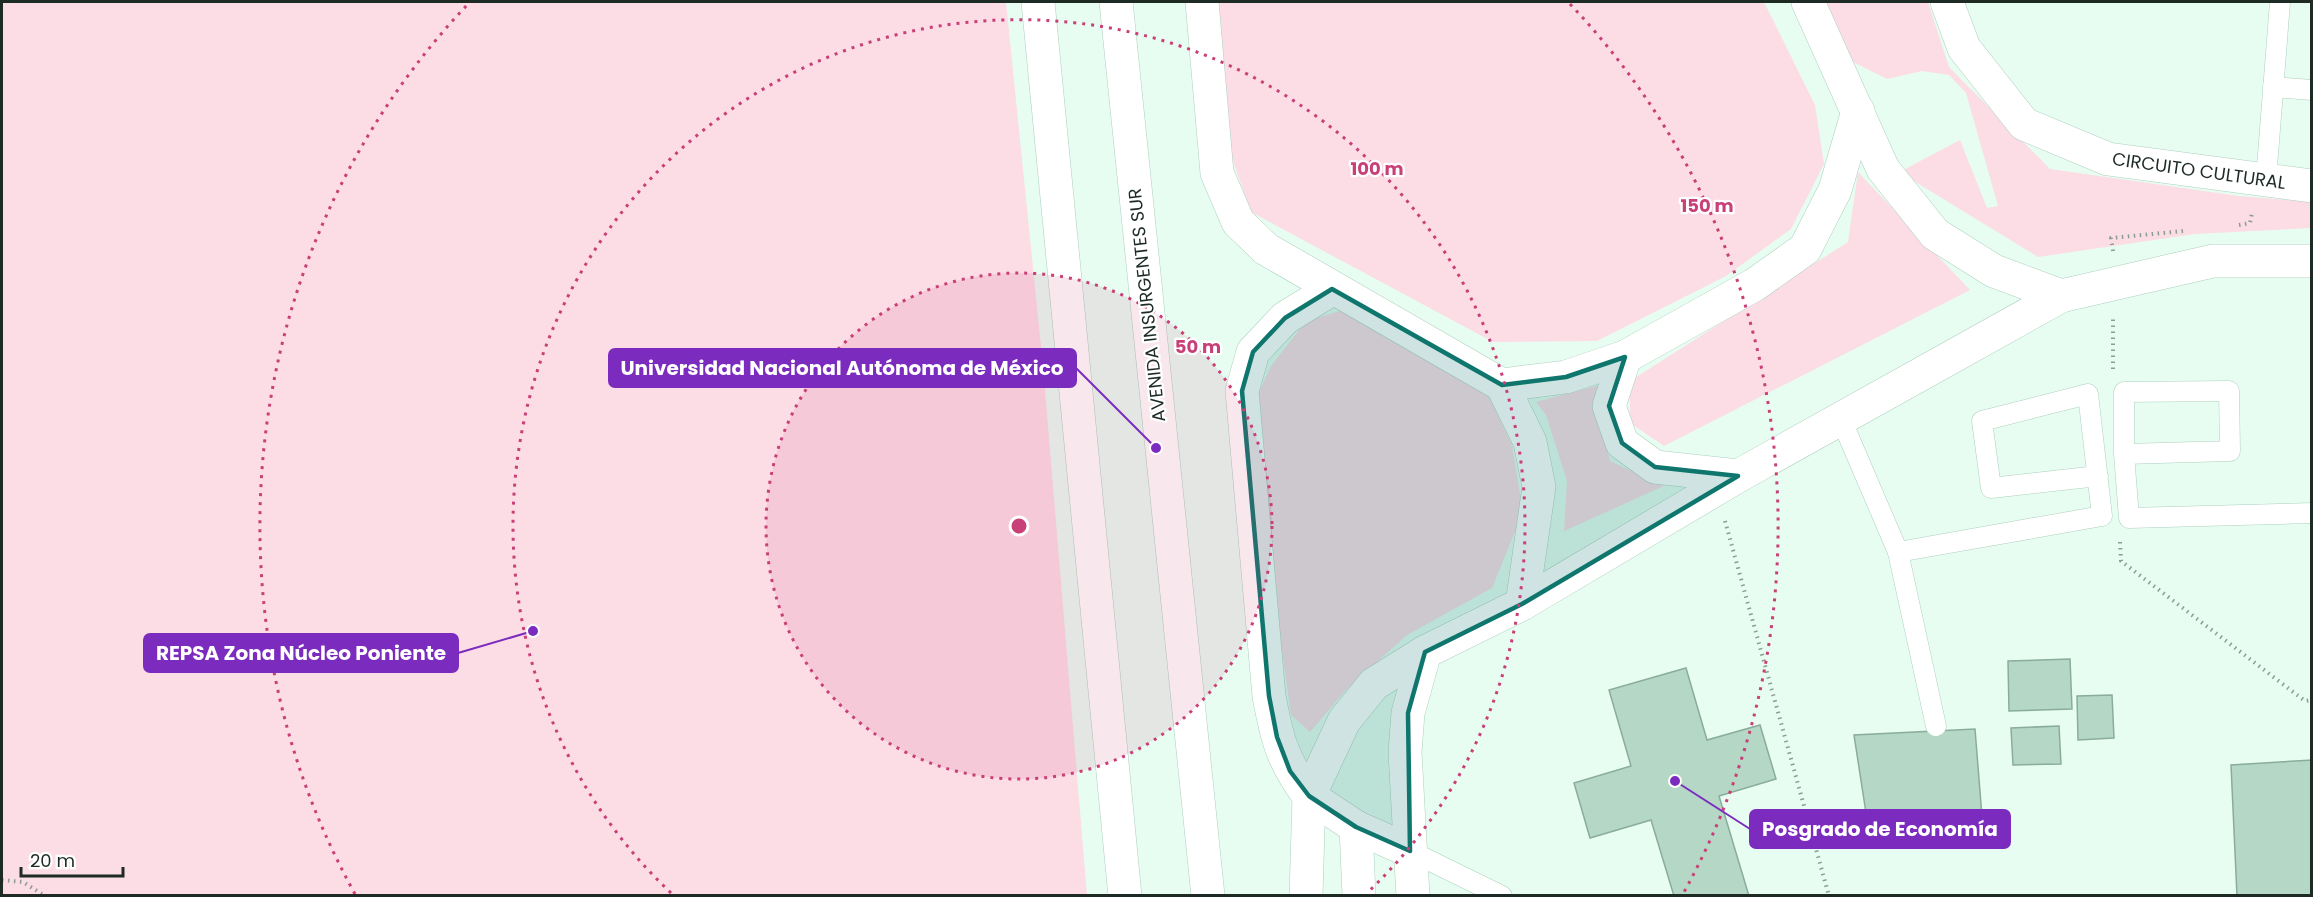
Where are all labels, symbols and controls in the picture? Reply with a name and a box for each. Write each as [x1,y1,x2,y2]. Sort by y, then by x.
street label: CIRCUITO CULTURAL [2111,146,2288,195]
text: 100 m [1350,156,1404,181]
street label: AVENIDA INSURGENTES SUR [1122,187,1171,423]
text: 150 m [1680,193,1734,218]
text: 50 m [1175,334,1221,359]
callout: Universidad Nacional Autónoma de México [609,349,1076,387]
text: Universidad Nacional Autónoma de México [620,354,1064,382]
centre of rings [1009,516,1029,536]
callout: REPSA Zona Núcleo Poniente [144,634,458,672]
text: REPSA Zona Núcleo Poniente [156,639,446,667]
callout: Posgrado de Economía [1750,810,2010,848]
text: Posgrado de Economía [1762,815,1998,843]
scale bar [21,840,123,878]
text: 20 m [30,848,75,873]

